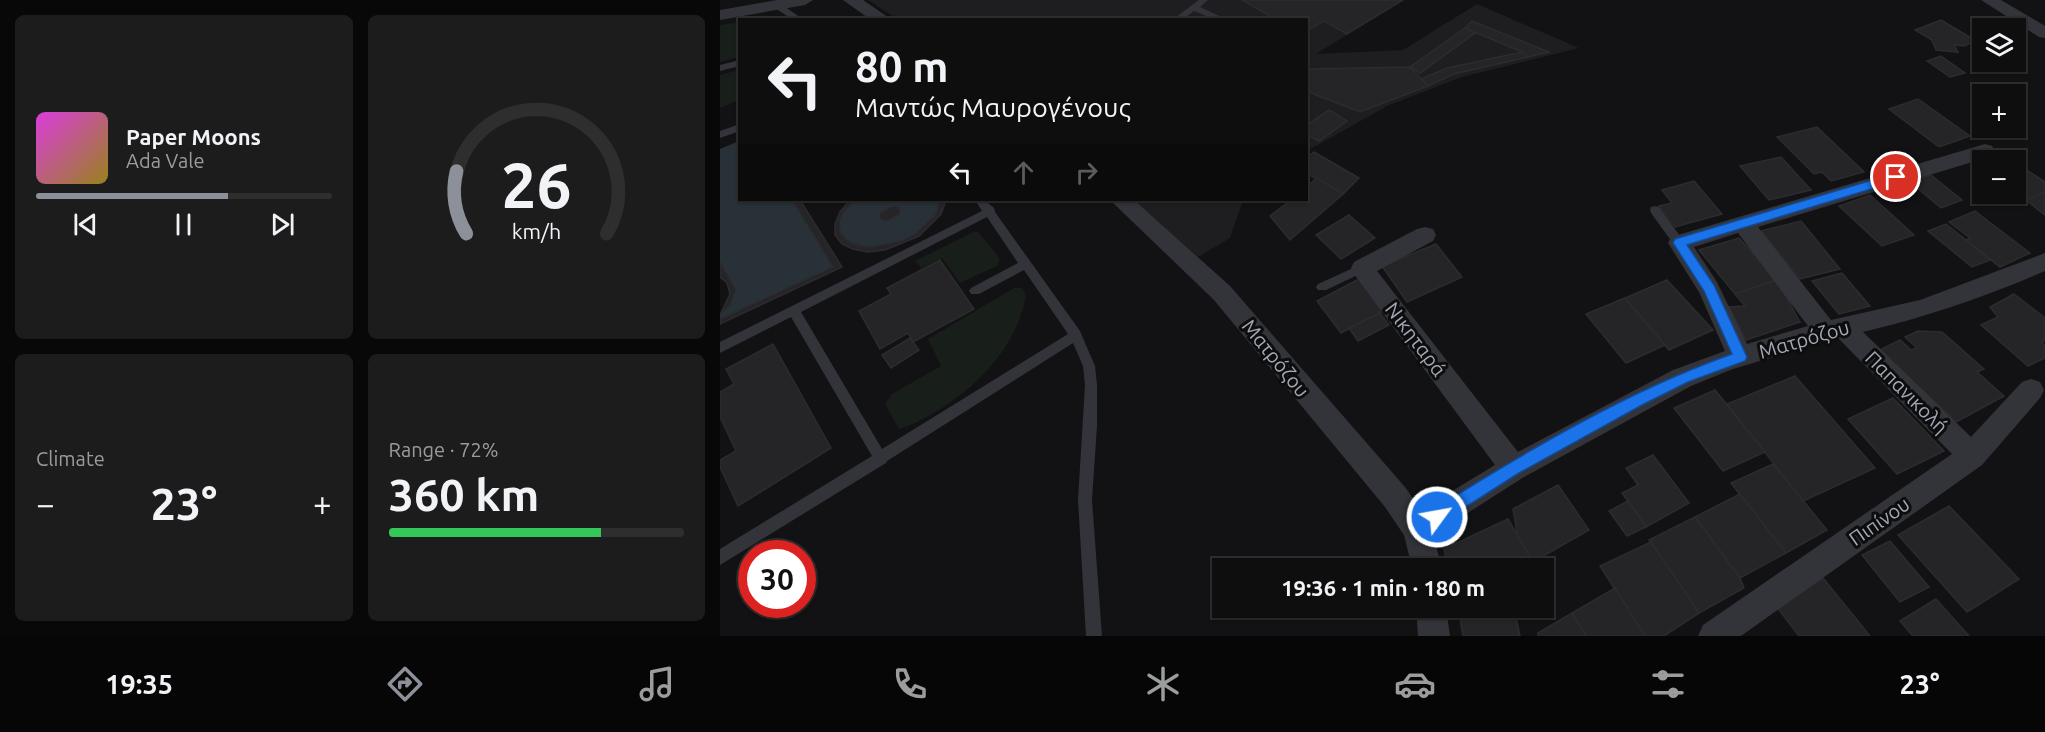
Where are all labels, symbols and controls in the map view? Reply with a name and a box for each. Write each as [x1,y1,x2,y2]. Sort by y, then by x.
map controls [1972,18,2026,204]
button: layers [1972,18,2026,72]
icon: left [756,42,834,120]
text: 80 m [855,43,949,90]
button: + [1972,84,2026,138]
text: Μαντώς Μαυρογένους [855,92,1131,122]
text: Paper Moons [126,124,261,149]
text: Ada Vale [126,149,204,172]
text: 26 [501,150,571,220]
button: − [1972,150,2026,204]
pin [1870,151,1921,202]
icon: left [944,156,977,189]
icon: ahead [1007,156,1040,189]
icon: right [1070,156,1103,189]
icon: arrive [1879,160,1912,193]
icon: previous [69,208,102,241]
icon: pause [167,208,200,241]
icon: next [266,208,299,241]
text: km/h [511,219,561,243]
street label: Νικηταρά [1381,298,1451,380]
street label: Ματρόζου [1238,315,1314,401]
street label: Ματρόζου [1756,315,1852,363]
street label: Παπανικολή [1861,346,1953,438]
text: Range · 72% [389,438,499,461]
text: Climate [36,447,105,470]
text: 360 km [389,469,539,520]
text: 23° [150,478,217,529]
text: − [36,485,55,522]
text: + [313,485,332,522]
position arrow [1405,485,1469,549]
street label: Πιπίνου [1844,492,1914,550]
speed limit sign: 30 [738,540,816,618]
text: 19:36 · 1 min · 180 m [1281,575,1485,600]
icon: directions [384,663,426,705]
icon: music [636,663,678,705]
icon: phone [889,663,931,705]
icon: climate [1142,663,1184,705]
icon: car [1394,663,1436,705]
icon: filters [1647,663,1689,705]
text: 19:35 [105,669,173,699]
text: 23° [1900,669,1940,699]

